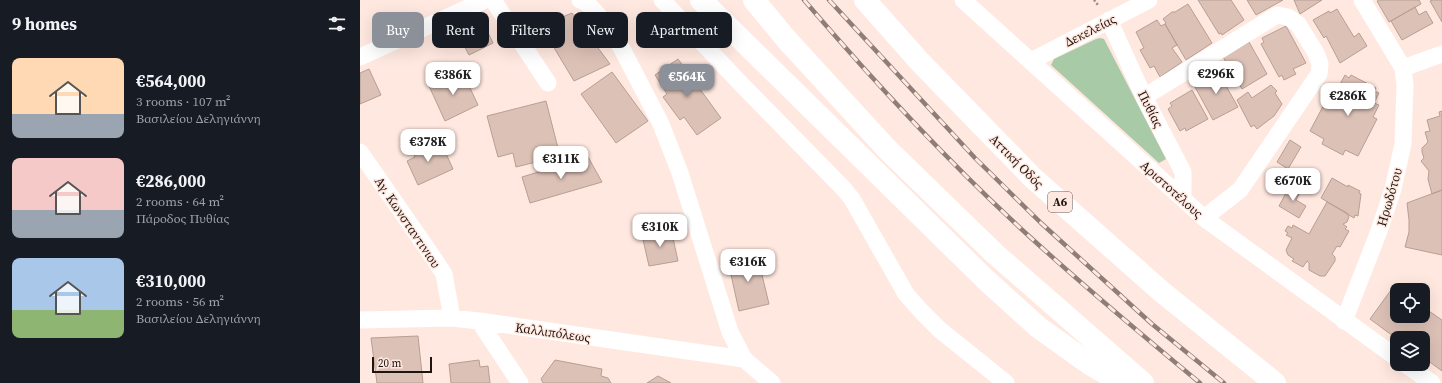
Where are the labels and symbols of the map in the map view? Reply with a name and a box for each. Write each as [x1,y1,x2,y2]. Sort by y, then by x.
street label: Δεκελείας [1062,10,1119,51]
pin: €296K [1188,61,1244,95]
pin: €386K [425,62,481,96]
pin: €564K [659,64,715,98]
pin: €286K [1320,83,1376,117]
street label: Πυθίας [1134,88,1167,131]
pin: €378K [400,129,456,163]
street label: Αττική Οδός [986,131,1048,192]
pin: €311K [533,146,589,180]
street label: Αριστοτέλους [1137,157,1207,222]
street label: Ηρωδότου [1373,166,1406,228]
pin: €670K [1265,168,1321,202]
street label: Αγ. Κωνσταντινιου [371,173,444,271]
road number: Α6 [1048,192,1072,212]
pin: €310K [632,214,688,248]
pin: €316K [720,249,776,283]
street label: Καλλιπόλεως [514,319,592,346]
scale bar [372,355,432,374]

